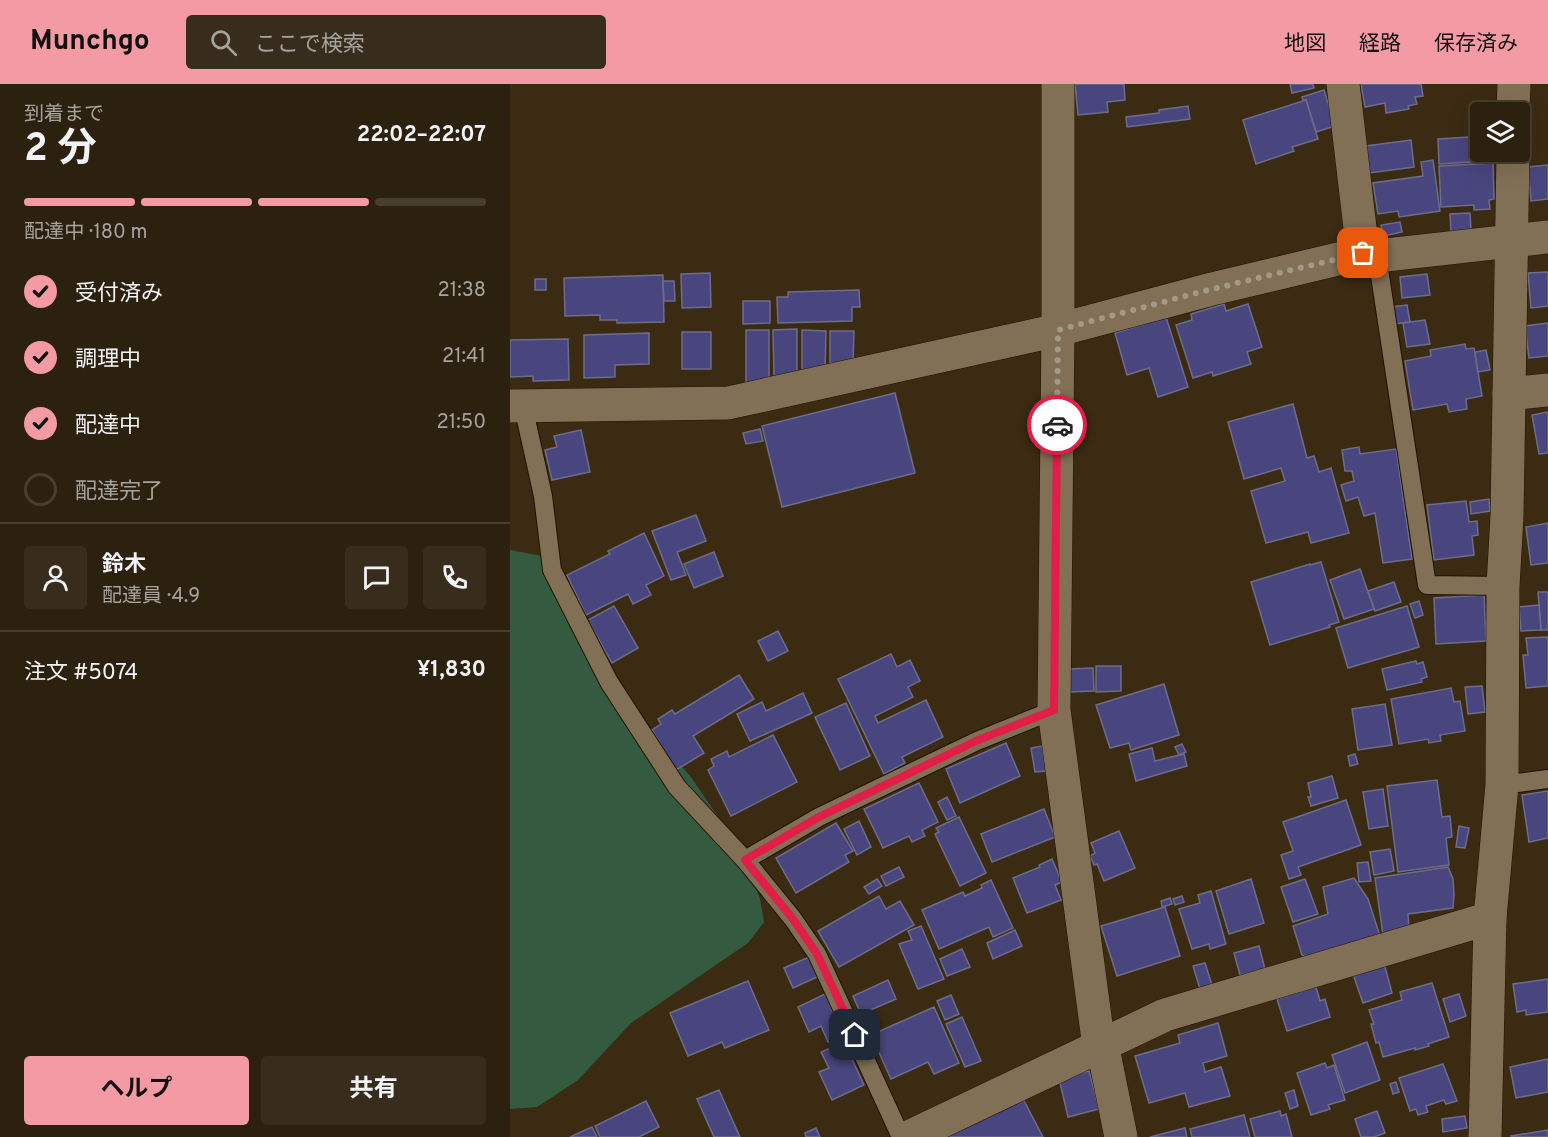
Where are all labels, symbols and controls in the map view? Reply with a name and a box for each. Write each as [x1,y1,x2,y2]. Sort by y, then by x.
search box [186,15,606,69]
text: Munchgo [30,24,150,60]
icon: search [207,26,240,59]
text: 地図 [1284,31,1326,58]
text: 経路 [1359,31,1401,58]
text: 保存済み [1434,31,1518,58]
text: ここで検索 [255,32,365,59]
text: 到着まで [24,102,104,128]
map controls [1470,102,1530,162]
button: layers [1470,102,1530,162]
text: 22:02–22:07 [357,122,486,149]
text: 2 分 [24,126,97,175]
text: 配達中 · 180 m [24,220,147,246]
pin [1337,227,1388,278]
icon: bag [1346,236,1379,269]
icon: check [24,275,57,308]
text: 21:38 [438,278,486,304]
text: 受付済み [75,281,163,308]
icon: check [24,341,57,374]
text: 21:41 [442,344,486,370]
text: 調理中 [75,347,141,374]
courier [1027,395,1087,455]
icon: check [24,407,57,440]
icon: car [1041,409,1074,442]
text: 21:50 [437,410,486,436]
text: 配達中 [75,413,141,440]
text: 配達完了 [75,479,163,506]
button: person [24,546,87,609]
button: chat [345,546,408,609]
button: phone [423,546,486,609]
text: 鈴木 [102,552,146,579]
text: 配達員 · 4.9 [102,584,200,610]
text: ¥1,830 [417,657,486,684]
text: 注文 #5074 [24,660,138,687]
pin [829,1009,880,1060]
icon: home [838,1018,871,1051]
button: ヘルプ [24,1056,249,1125]
button: 共有 [261,1056,486,1125]

